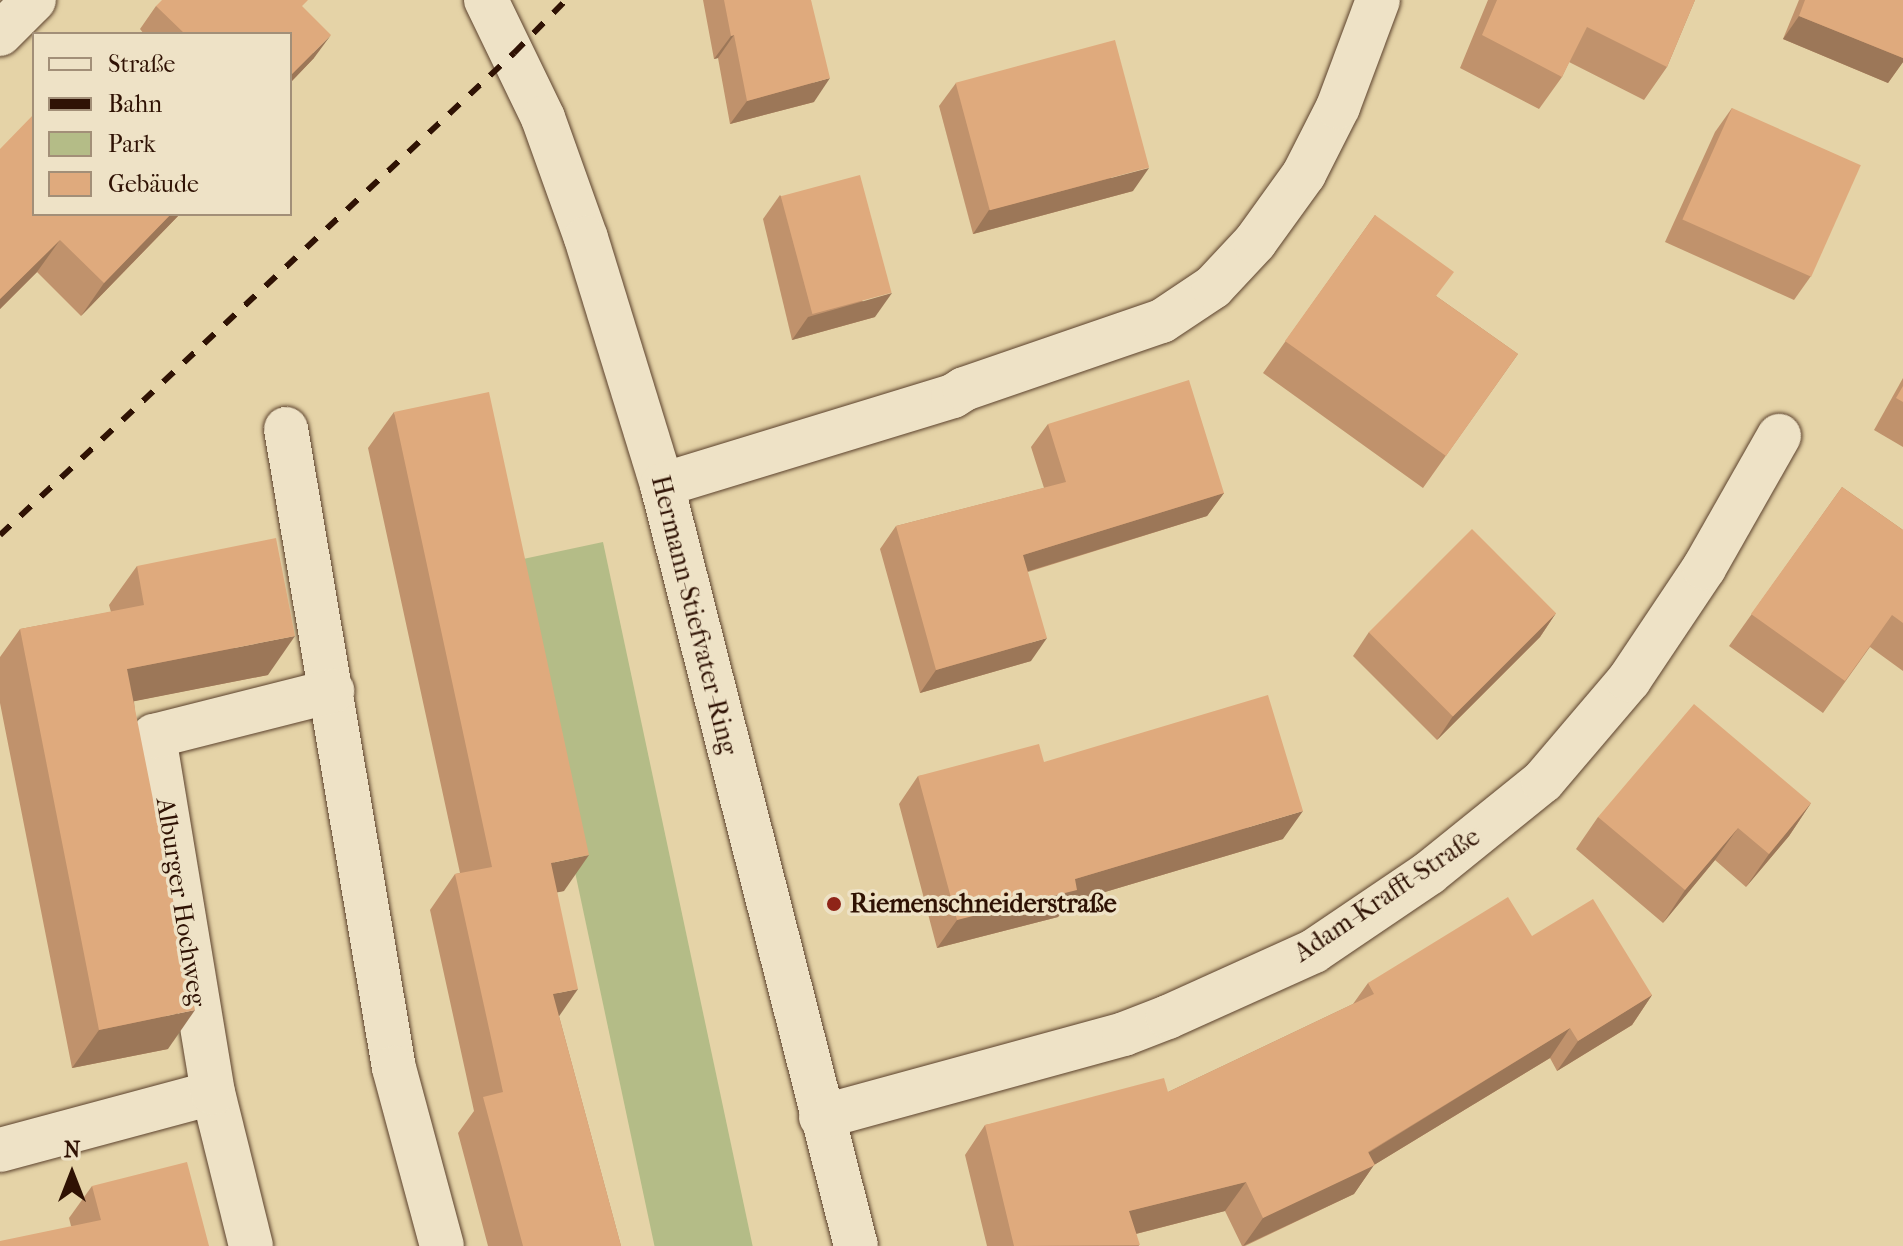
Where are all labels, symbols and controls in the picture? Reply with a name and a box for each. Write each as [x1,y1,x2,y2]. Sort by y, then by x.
legend [32,32,292,216]
text: Straße [108,50,175,78]
text: Bahn [108,90,162,118]
text: Park [108,130,156,158]
text: Gebäude [108,170,199,198]
street label: Hermann-Stiefvater-Ring [644,472,744,758]
street label: Alburger Hochweg [149,795,213,1009]
street label: Adam-Krafft-Straße [1288,821,1486,969]
place label: Riemenschneiderstraße [850,888,1117,920]
marker: Riemenschneiderstraße [825,895,843,913]
north arrow [32,1134,112,1214]
text: N [64,1137,80,1163]

